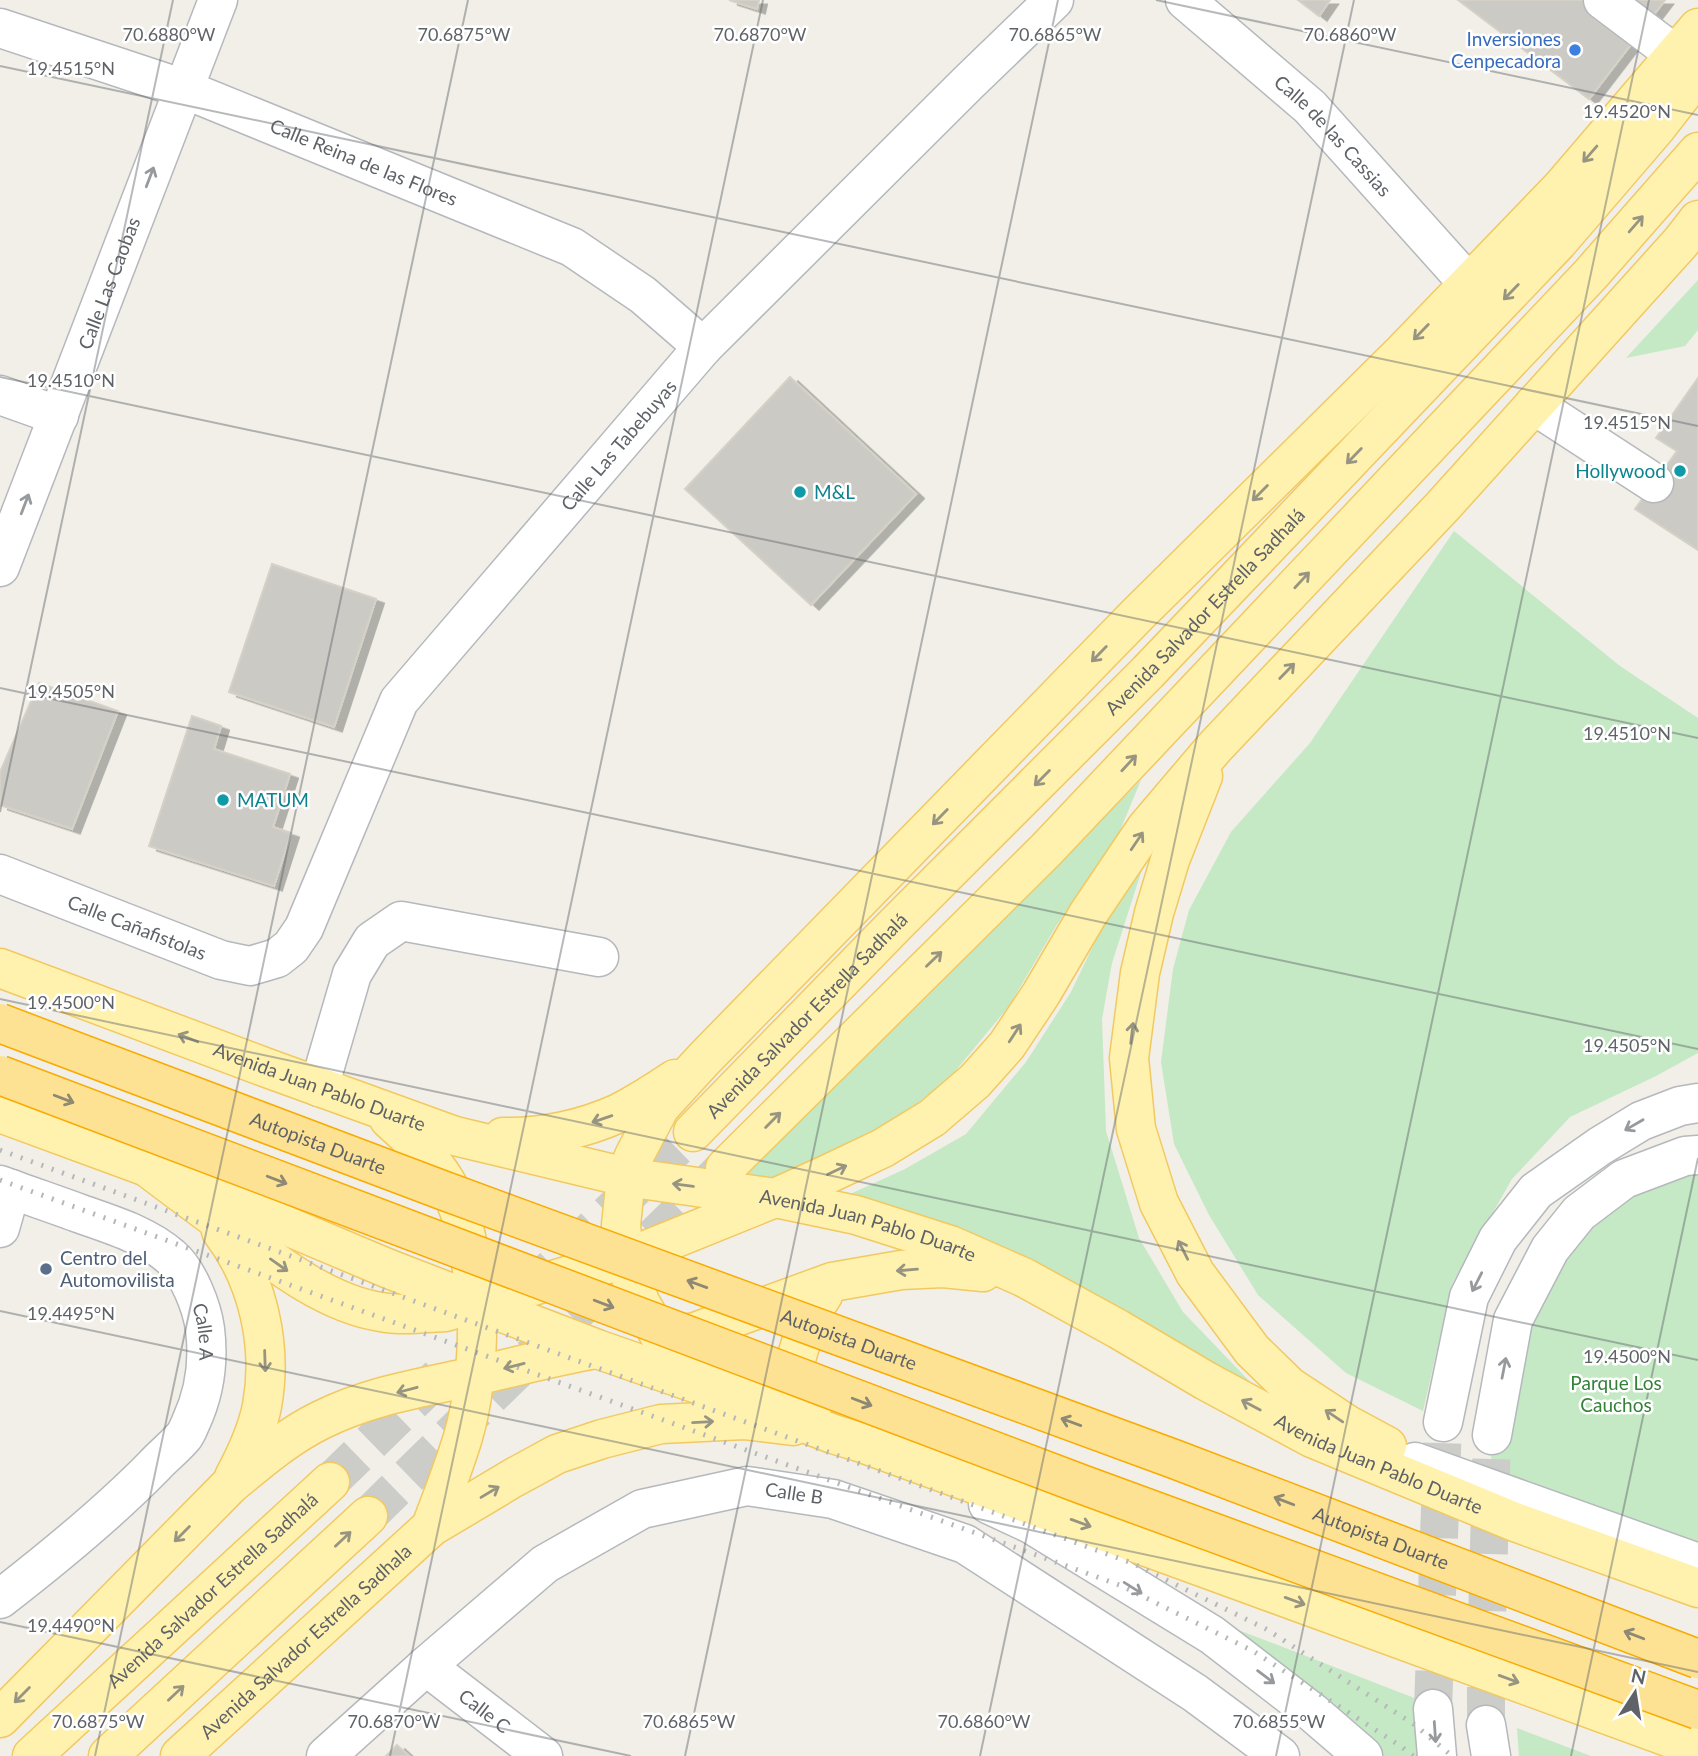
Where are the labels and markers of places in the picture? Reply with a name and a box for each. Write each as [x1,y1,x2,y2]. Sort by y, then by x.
place label: Inversiones Cenpecadora [1451,27,1561,72]
marker: Inversiones Cenpecadora [1567,42,1583,58]
place label: Hollywood [1575,459,1666,482]
marker: Hollywood [1672,463,1688,479]
place label: M&L [814,480,855,503]
marker: M&L [792,484,808,500]
place label: MATUM [237,788,309,811]
marker: MATUM [215,792,231,808]
place label: Centro del Automovilista [60,1246,175,1291]
marker: Centro del Automovilista [38,1261,54,1277]

